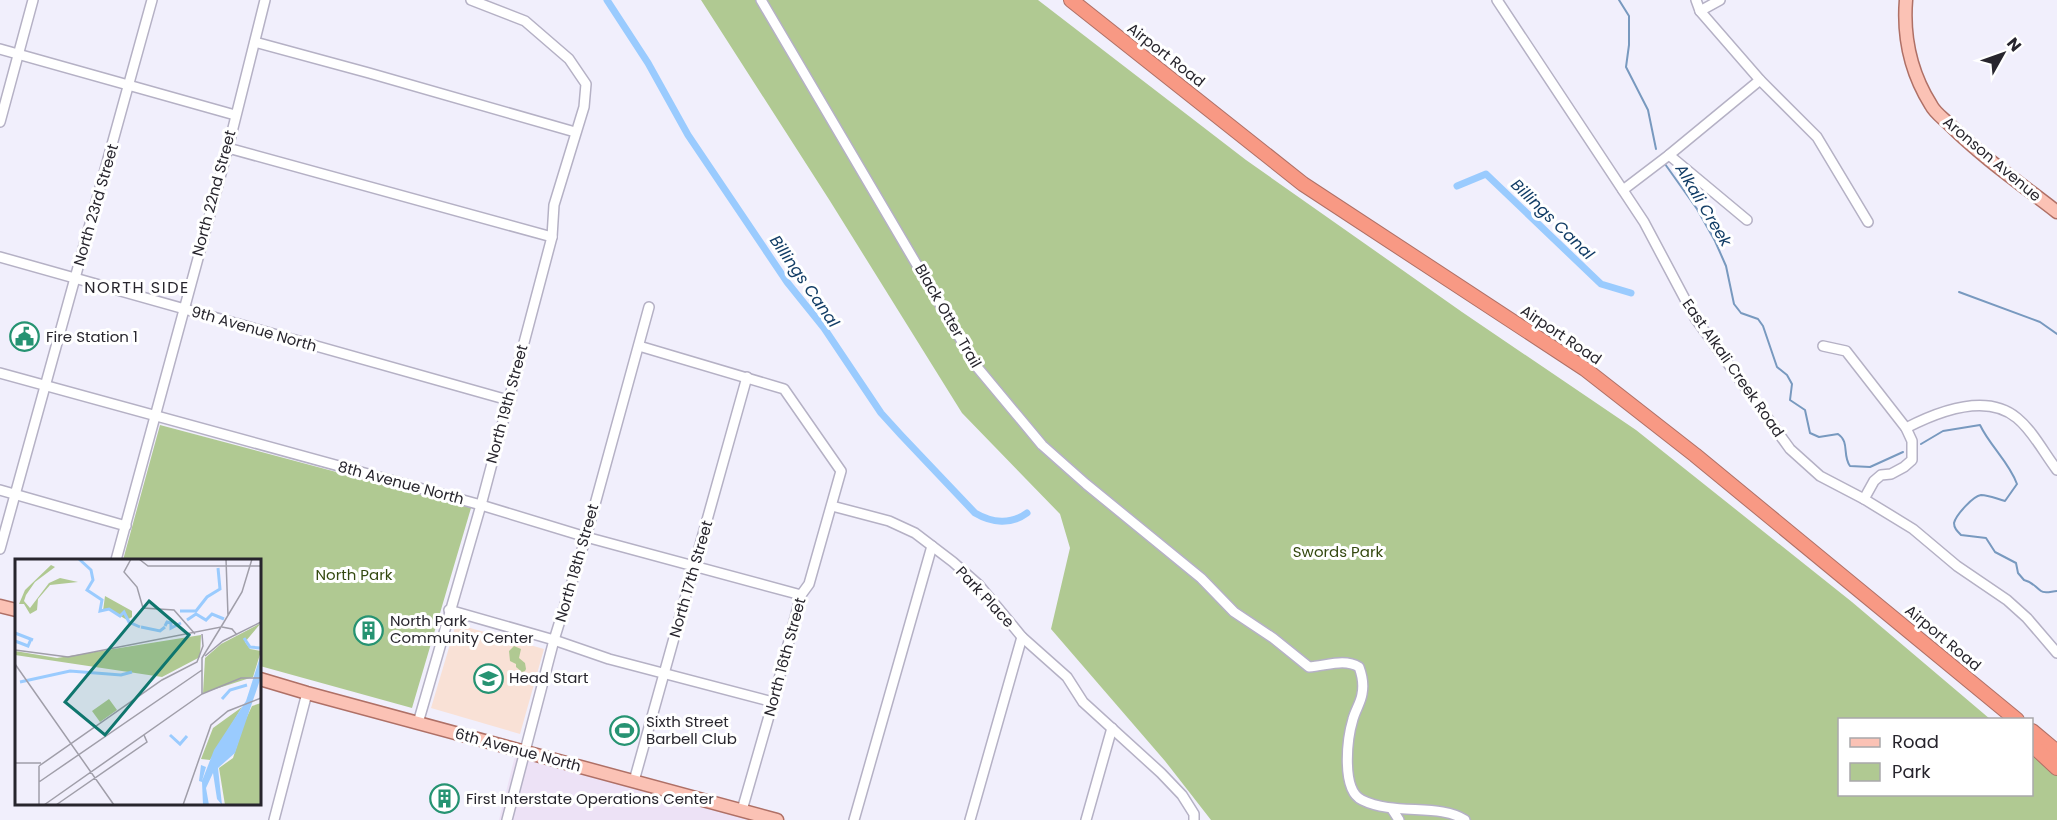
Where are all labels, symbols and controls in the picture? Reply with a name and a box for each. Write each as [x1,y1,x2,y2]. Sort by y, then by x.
street label: Airport Road [1123,18,1209,92]
north arrow [1973,24,2033,84]
text: N [2001,33,2027,57]
street label: Aronson Avenue [1939,111,2046,206]
street label: North 22nd Street [187,127,240,258]
street label: North 23rd Street [68,141,123,268]
water label: Alkali Creek [1669,159,1738,252]
water label: Billings Canal [1506,174,1599,265]
water label: Billings Canal [764,231,845,332]
street label: Black Otter Trail [910,260,987,372]
district label: NORTH SIDE [84,276,190,299]
street label: East Alkali Creek Road [1678,294,1789,441]
street label: Airport Road [1517,300,1606,369]
street label: 9th Avenue North [189,301,319,356]
public building icon: Fire Station 1 [9,321,41,353]
place label: Fire Station 1 [46,326,138,347]
street label: North 19th Street [481,342,532,466]
street label: 8th Avenue North [336,456,466,509]
street label: North 18th Street [550,501,603,624]
street label: North 17th Street [664,518,717,640]
park label: Swords Park [1293,541,1383,562]
inset map [15,559,261,805]
street label: Park Place [951,561,1019,632]
park label: North Park [316,564,393,585]
street label: North 16th Street [759,595,810,719]
street label: Airport Road [1901,600,1986,676]
place label: North Park Community Center [390,610,534,648]
building icon: North Park Community Center [353,614,385,646]
school or university icon: Head Start [472,662,504,694]
place label: Head Start [509,667,588,688]
place label: Sixth Street Barbell Club [646,711,737,749]
sports icon: Sixth Street Barbell Club [609,715,641,747]
legend [1838,718,2033,796]
street label: 6th Avenue North [453,723,584,776]
text: Road [1892,729,1939,754]
text: Park [1892,759,1931,784]
building icon: First Interstate Operations Center [429,783,461,815]
place label: First Interstate Operations Center [466,788,714,809]

